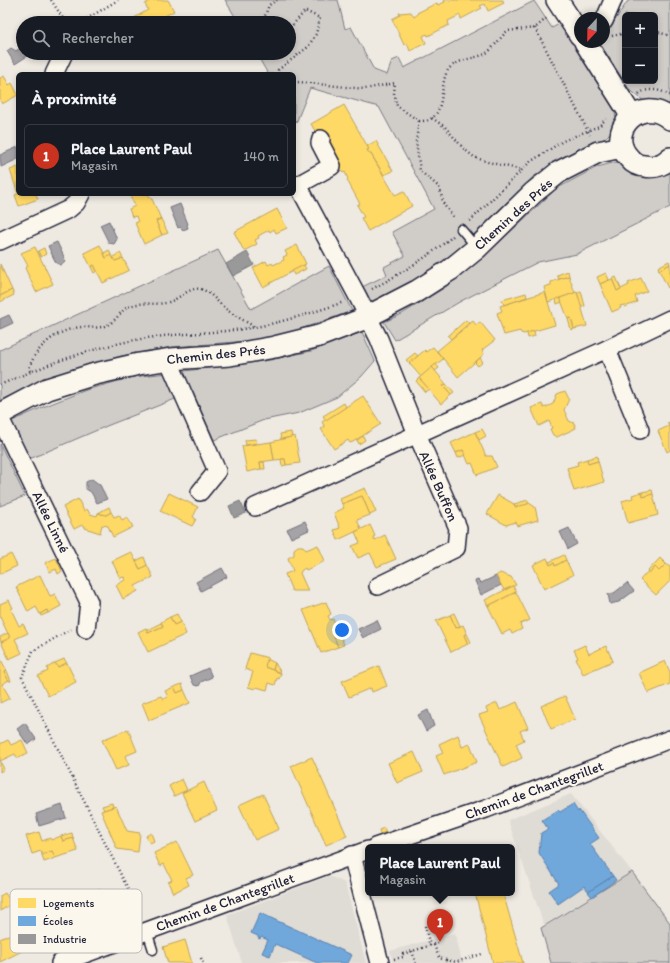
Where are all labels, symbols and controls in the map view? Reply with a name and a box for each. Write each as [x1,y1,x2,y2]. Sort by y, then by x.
north arrow [574,12,610,48]
map controls [622,12,658,84]
button: + [622,12,658,48]
search box [16,16,296,60]
icon: search [30,27,52,49]
text: Rechercher [62,29,134,47]
button: − [622,48,658,84]
text: À proximité [32,88,117,108]
text: Place Laurent Paul [71,140,192,158]
text: 1 [43,149,49,164]
text: 140 m [243,149,279,164]
text: Magasin [71,158,118,173]
street label: Chemin des Prés [471,175,556,254]
street label: Chemin des Prés [166,341,266,368]
street label: Allée Buffon [415,448,462,524]
street label: Allée Linné [28,489,73,556]
your location [332,620,352,640]
street label: Chemin de Chantegrillet [463,757,606,823]
popup [365,844,515,896]
text: Place Laurent Paul [379,854,501,872]
street label: Chemin de Chantegrillet [154,869,297,935]
text: Magasin [379,872,426,887]
legend [10,889,142,953]
text: Logements [43,897,95,910]
pin: 1 [427,909,453,942]
text: Écoles [43,915,73,928]
text: Industrie [43,933,87,946]

